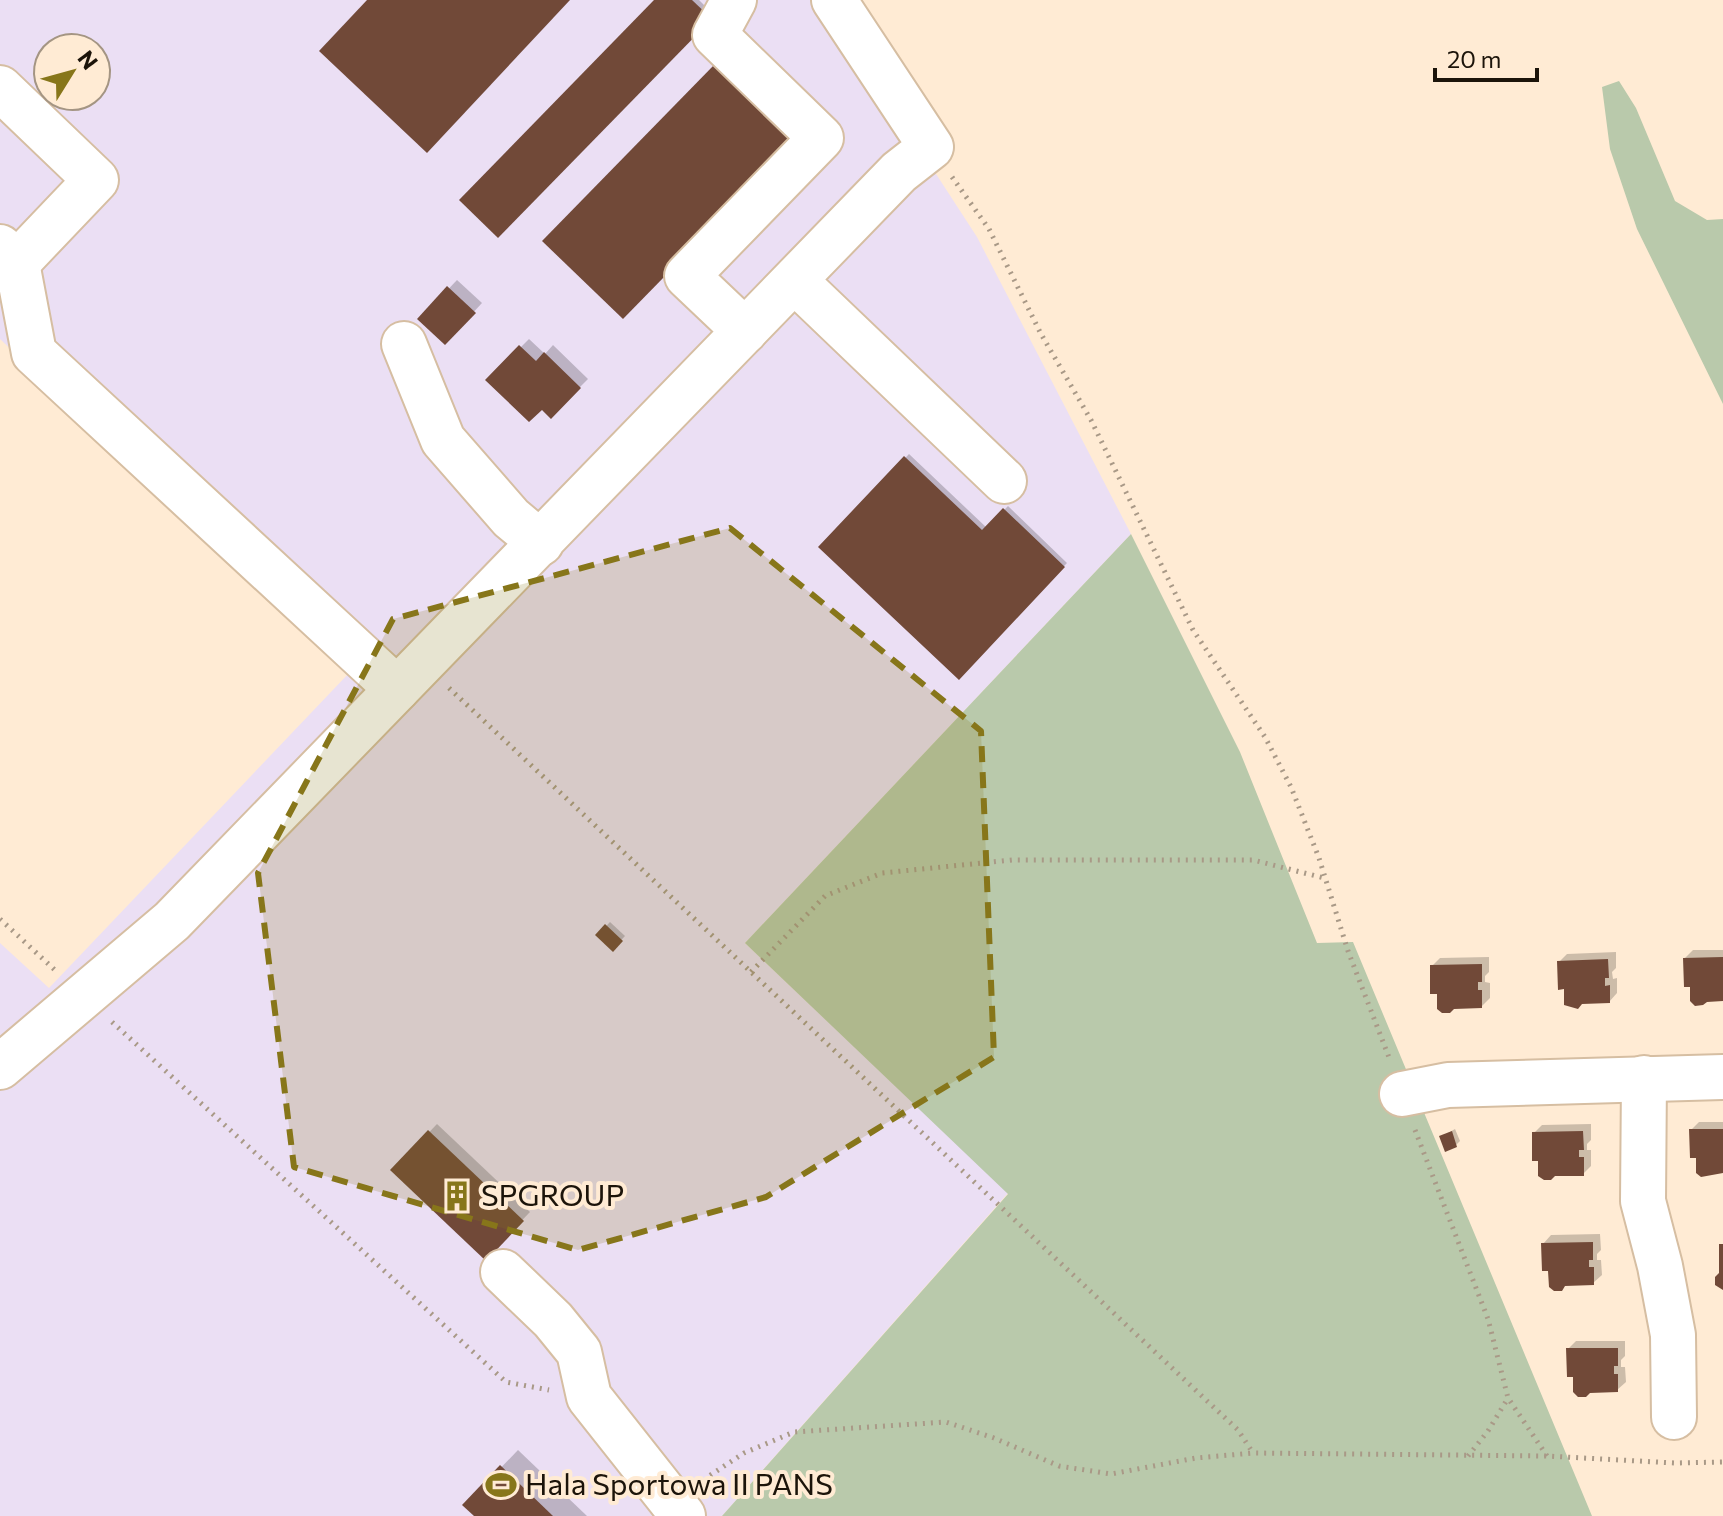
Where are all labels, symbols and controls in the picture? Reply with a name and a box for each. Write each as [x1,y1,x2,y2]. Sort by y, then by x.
north arrow [32,32,112,112]
scale bar [1435,32,1537,82]
text: 20 m [1447,44,1501,73]
text: N [73,45,104,74]
place label: SPGROUP [481,1175,624,1212]
building icon: SPGROUP [440,1179,474,1213]
place label: Hala Sportowa II PANS [525,1464,833,1501]
sports icon: Hala Sportowa II PANS [484,1468,518,1502]

